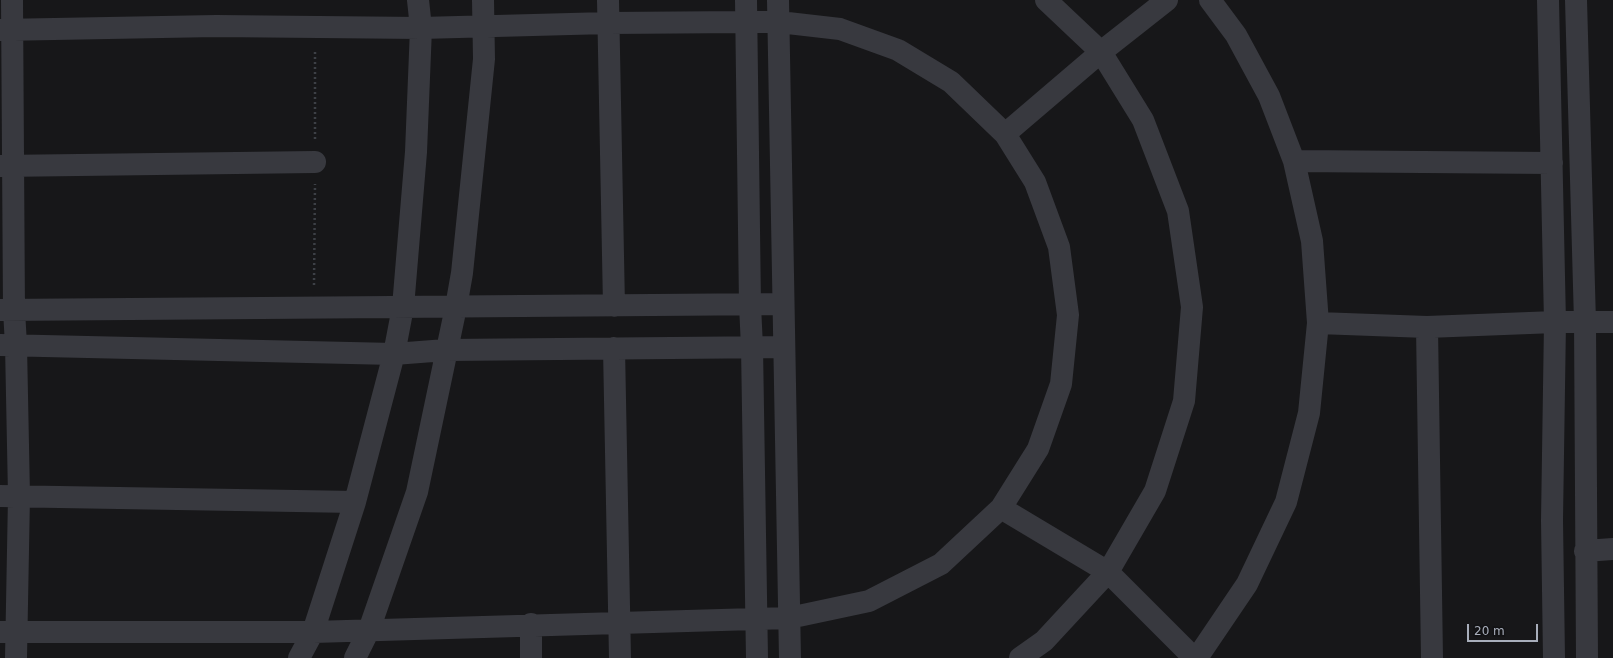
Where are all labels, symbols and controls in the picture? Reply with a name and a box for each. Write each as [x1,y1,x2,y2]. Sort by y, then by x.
scale bar [1469,616,1540,642]
text: 20 m [1474,624,1505,638]

